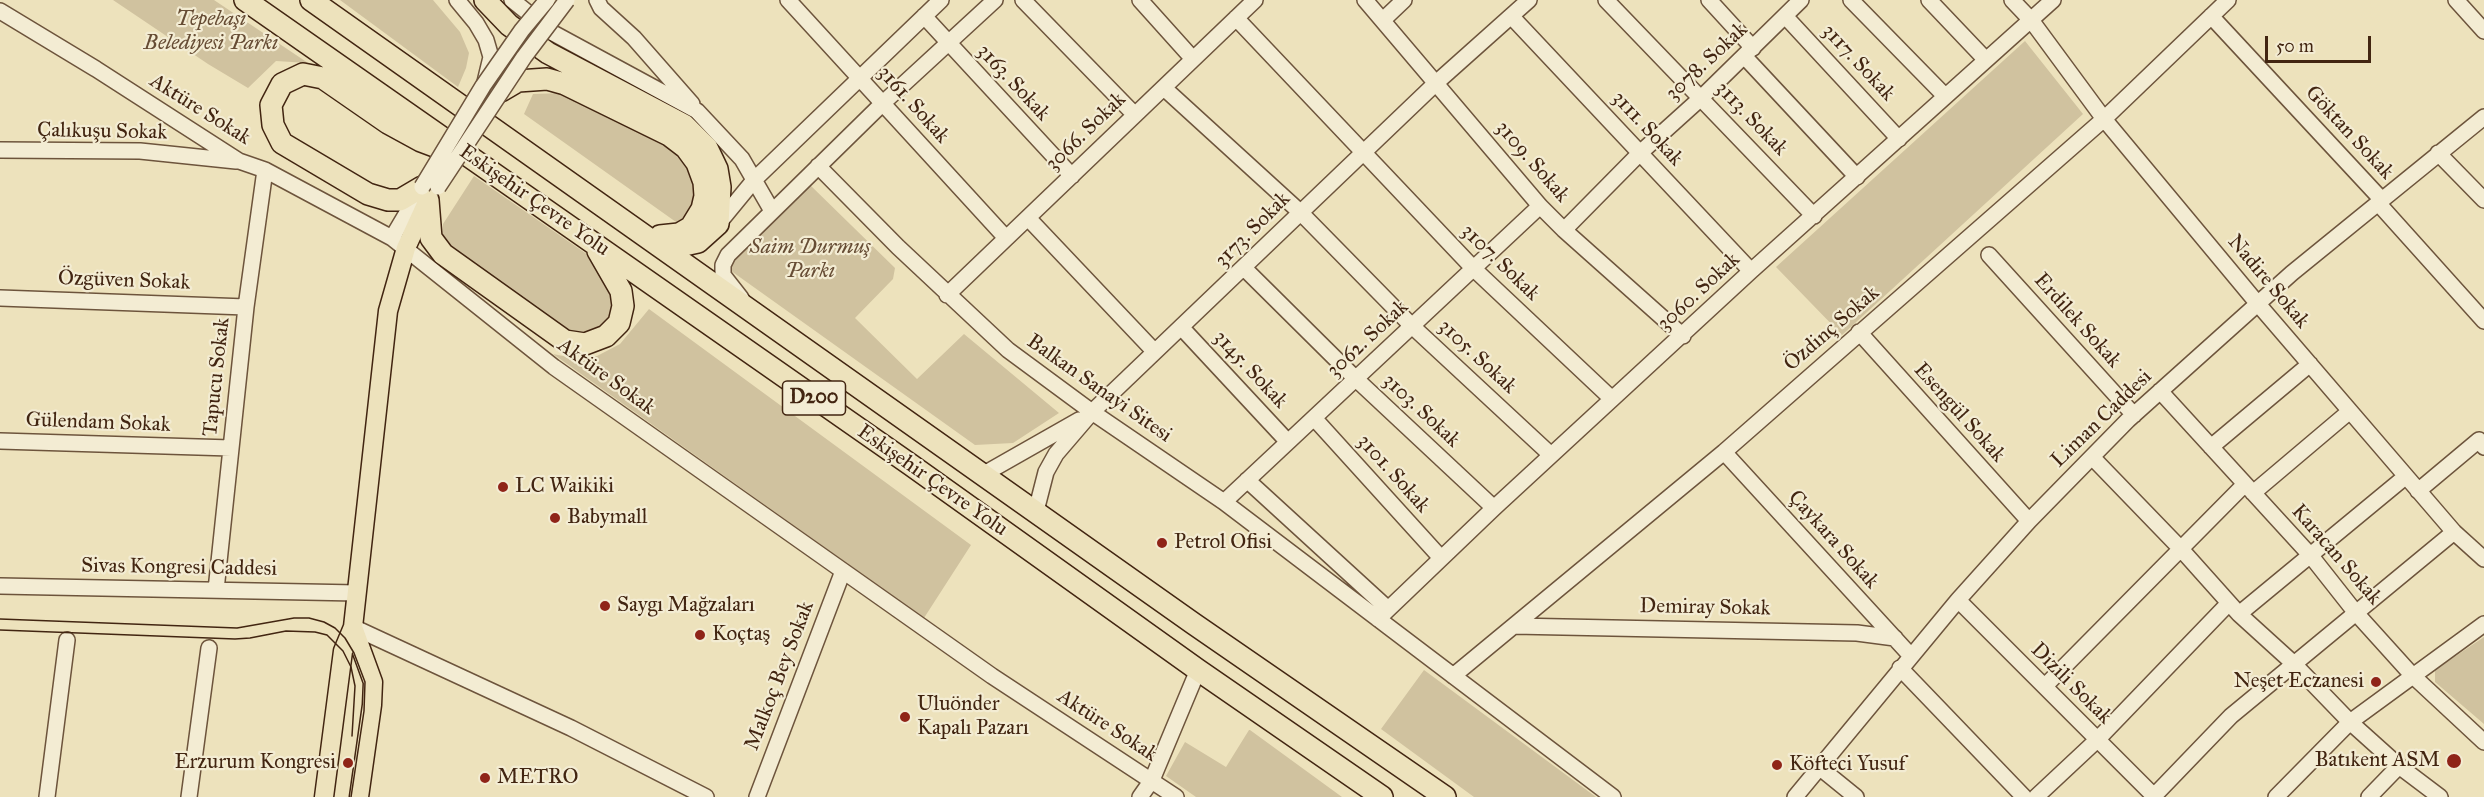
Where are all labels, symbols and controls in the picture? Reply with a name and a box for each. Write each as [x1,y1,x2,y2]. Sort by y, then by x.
park label: Tepebaşı Belediyesi Parkı [144,7,278,57]
street label: 3078. Sokak [1661,18,1753,106]
street label: 3117. Sokak [1816,19,1900,107]
scale bar [2268,24,2374,62]
text: 50 m [2276,35,2314,57]
street label: 3163. Sokak [971,39,1055,127]
street label: 3161. Sokak [872,61,954,149]
street label: Aktüre Sokak [145,69,255,151]
street label: 3113. Sokak [1710,77,1792,161]
street label: Göktan Sokak [2299,81,2399,185]
street label: 3111. Sokak [1606,86,1688,172]
street label: 3066. Sokak [1041,87,1131,177]
street label: 3109. Sokak [1490,116,1574,208]
street label: Çalıkuşu Sokak [37,118,167,146]
street label: Eskişehir Çevre Yolu [454,140,614,262]
street label: 3173. Sokak [1210,187,1296,273]
street label: 3107. Sokak [1455,219,1545,307]
street label: Nadire Sokak [2222,230,2314,334]
park label: Saim Durmuş Parkı [750,235,870,285]
street label: 3060. Sokak [1653,247,1745,337]
street label: Özgüven Sokak [57,266,191,296]
street label: Erdilek Sokak [2028,268,2126,374]
street label: Özdinç Sokak [1779,281,1885,377]
street label: 3062. Sokak [1322,295,1414,383]
street label: 3105. Sokak [1433,314,1521,400]
street label: Tapucu Sokak [198,316,236,438]
street label: 3145. Sokak [1208,326,1292,414]
street label: Balkan Sanayi Sitesi [1022,330,1176,448]
street label: Aktüre Sokak [552,333,660,421]
street label: Esengül Sokak [1908,358,2010,468]
street label: Liman Caddesi [2046,365,2158,473]
street label: 3103. Sokak [1377,369,1465,453]
road number: D200 [782,381,846,415]
street label: Gülendam Sokak [25,408,171,438]
street label: Eskişehir Çevre Yolu [852,420,1012,542]
street label: 3101. Sokak [1351,430,1435,518]
place label: LC Waikiki [515,474,614,500]
marker: LC Waikiki [496,480,510,494]
street label: Çaykara Sokak [1782,486,1884,594]
street label: Karacan Sokak [2285,499,2387,611]
place label: Babymall [567,505,647,531]
marker: Babymall [548,511,562,525]
place label: Petrol Ofisi [1174,530,1272,556]
marker: Petrol Ofisi [1155,536,1169,550]
street label: Sivas Kongresi Caddesi [81,554,277,582]
place label: Saygı Mağzaları [617,593,755,619]
street label: Demiray Sokak [1639,594,1771,622]
street label: Malkoç Bey Sokak [740,598,820,754]
marker: Saygı Mağzaları [598,599,612,613]
place label: Koçtaş [712,622,770,648]
marker: Koçtaş [693,628,707,642]
street label: Dizili Sokak [2025,638,2117,730]
place label: Neşet Eczanesi [2233,669,2364,695]
marker: Neşet Eczanesi [2369,675,2383,689]
street label: Aktüre Sokak [1052,684,1162,768]
place label: Uluönder Kapalı Pazarı [917,692,1029,742]
marker: Uluönder Kapalı Pazarı [898,710,912,724]
place label: Batıkent ASM [2315,748,2440,774]
place label: Erzurum Kongresi [174,750,336,776]
place label: Köfteci Yusuf [1789,752,1906,778]
marker: Batıkent ASM [2445,752,2463,770]
marker: Erzurum Kongresi [341,756,355,770]
marker: Köfteci Yusuf [1770,758,1784,772]
place label: METRO [497,765,578,791]
marker: METRO [478,771,492,785]

